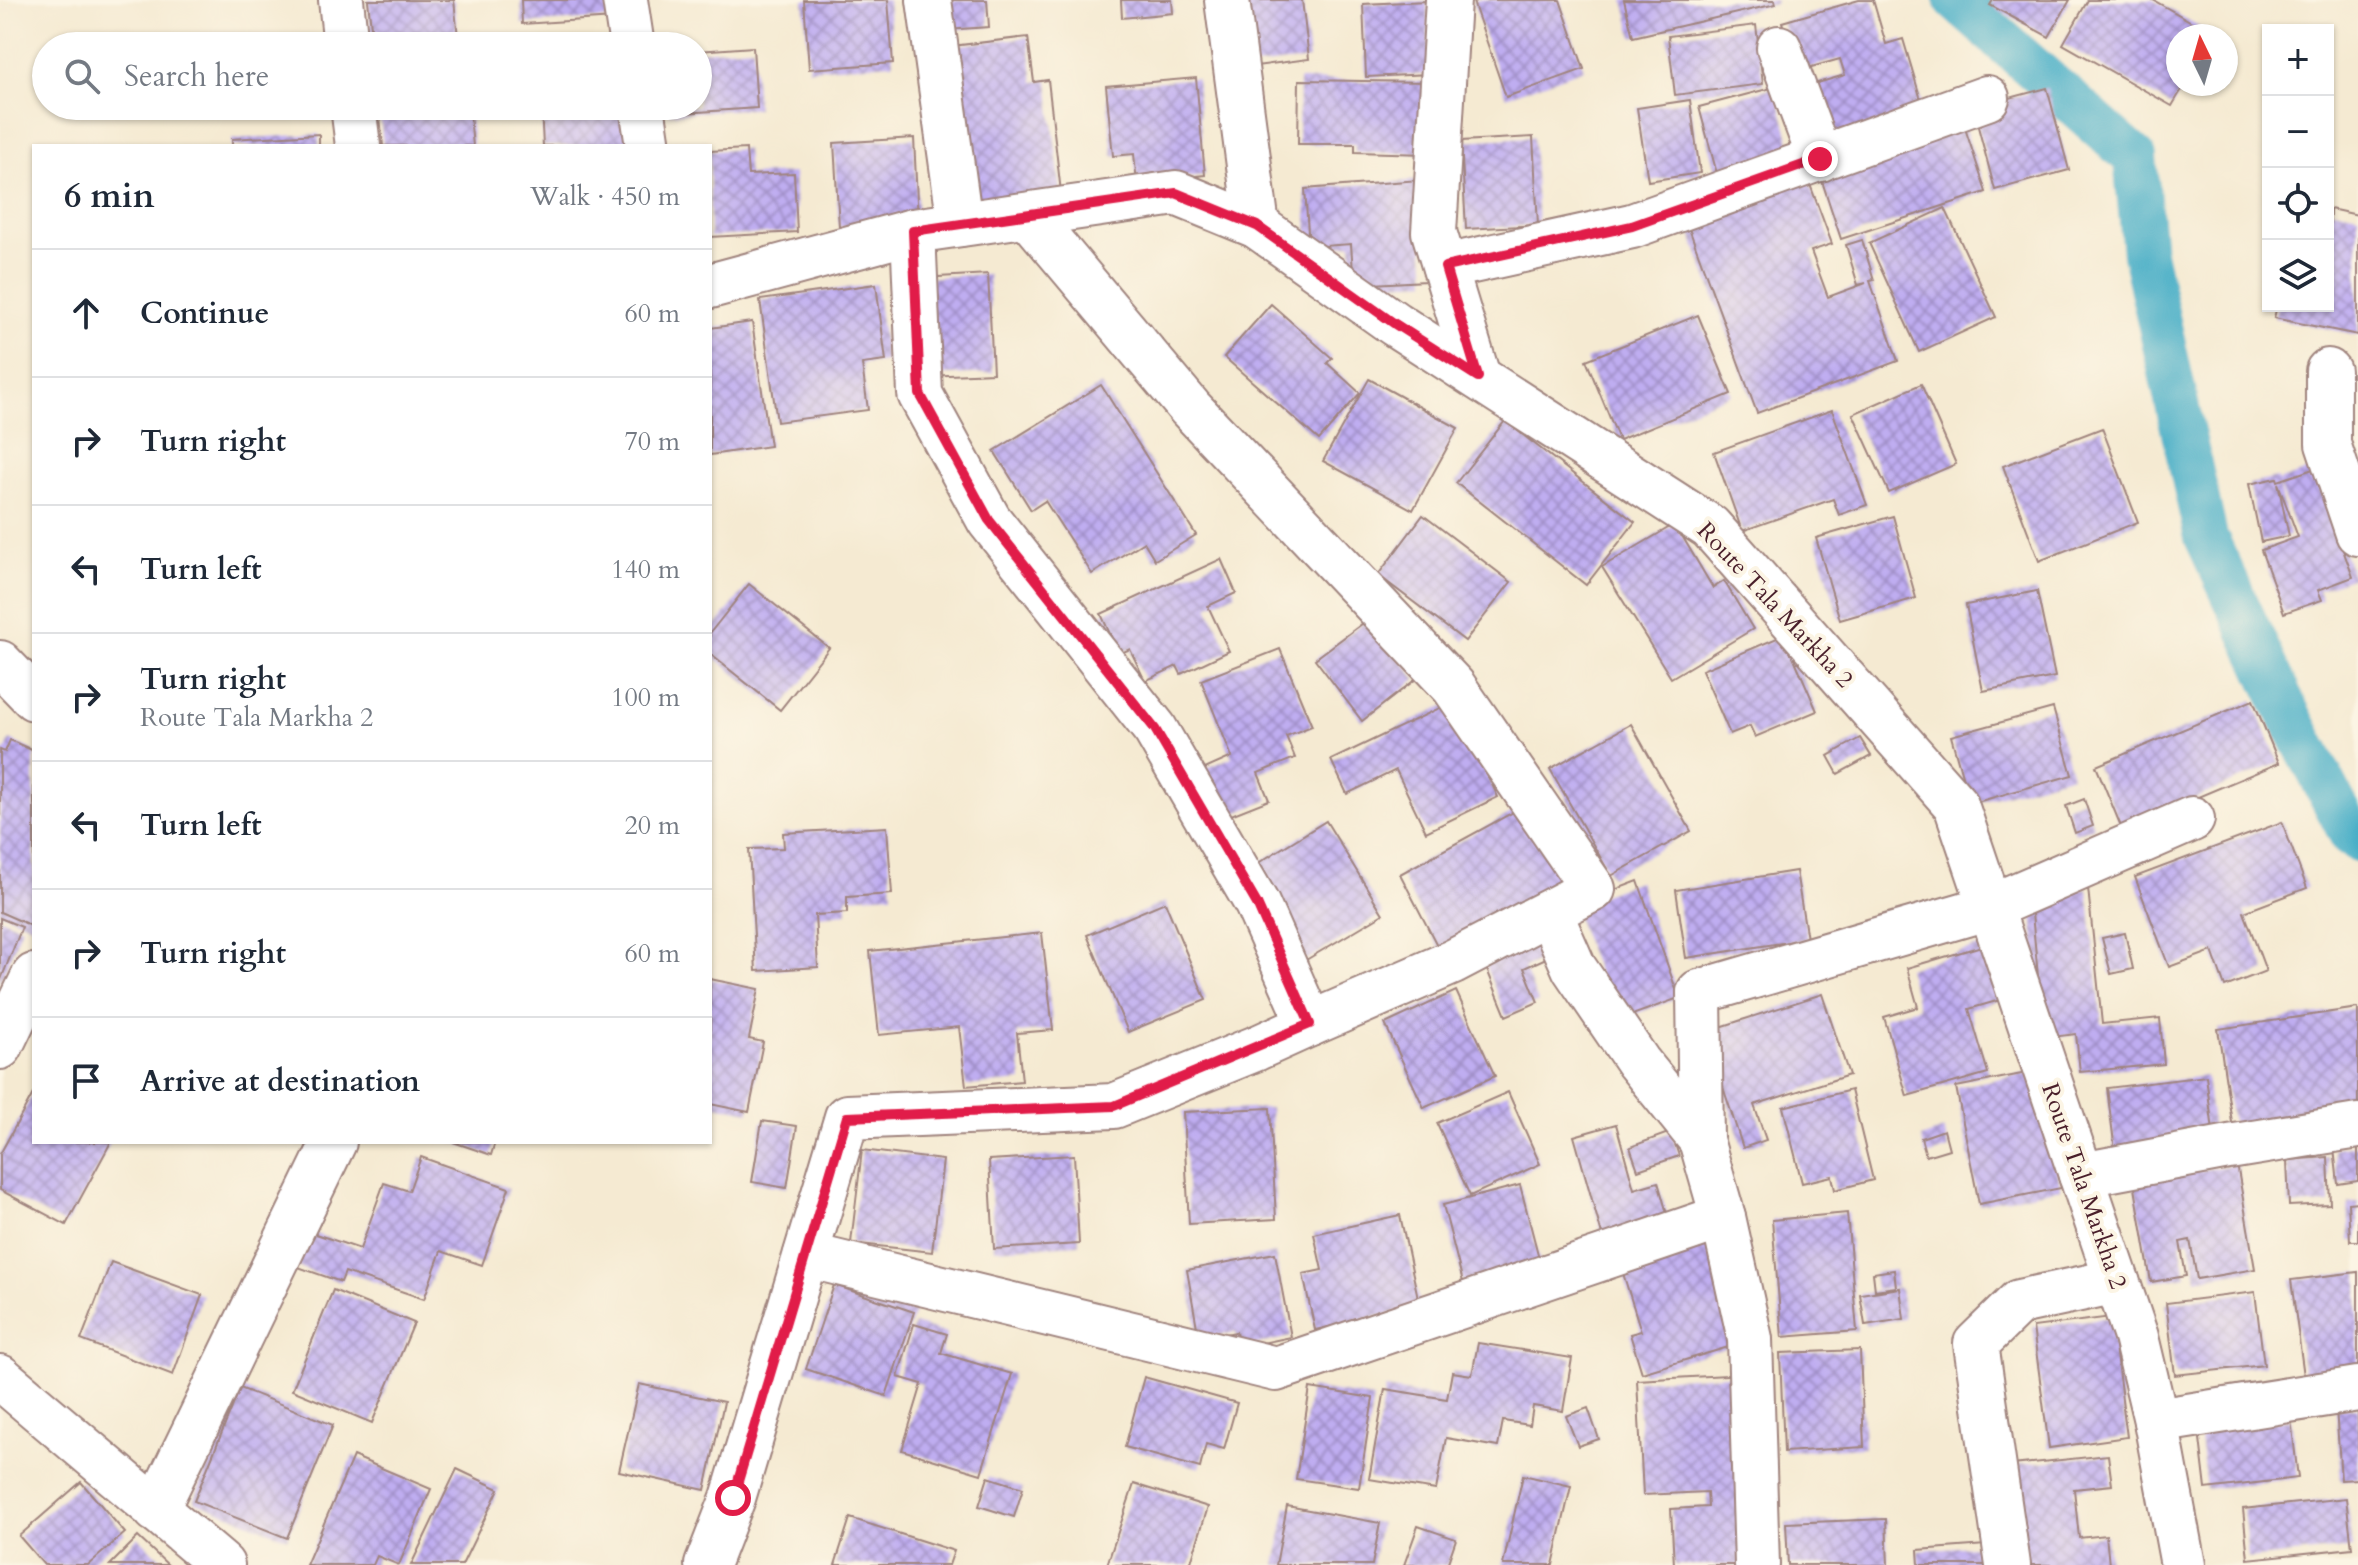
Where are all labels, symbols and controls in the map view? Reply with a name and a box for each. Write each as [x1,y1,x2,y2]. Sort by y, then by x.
north arrow [2166,24,2238,96]
map controls [2262,24,2334,312]
button: + [2262,24,2334,96]
search box [32,32,712,120]
icon: search [60,54,104,98]
text: Search here [124,56,269,97]
button: − [2262,96,2334,168]
route end [1802,141,1838,177]
button: locate [2262,168,2334,240]
text: 6 min [64,173,155,219]
text: Walk · 450 m [530,179,680,214]
button: layers [2262,240,2334,312]
icon: ahead [64,291,108,335]
text: Continue [140,293,269,334]
text: 60 m [624,296,680,331]
icon: right [64,419,108,463]
text: Turn right [140,421,286,462]
text: 70 m [624,424,680,459]
street label: Route Tala Markha 2 [1689,515,1861,695]
icon: left [64,547,108,591]
text: Turn left [140,549,262,590]
text: 140 m [611,552,680,587]
text: Turn right [140,659,286,700]
icon: right [64,675,108,719]
text: 100 m [611,680,680,715]
text: Route Tala Markha 2 [140,700,373,735]
icon: left [64,803,108,847]
text: Turn left [140,805,262,846]
text: 20 m [624,808,680,843]
icon: right [64,931,108,975]
text: Turn right [140,933,286,974]
text: 60 m [624,936,680,971]
icon: arrive [64,1059,108,1103]
text: Arrive at destination [140,1061,420,1102]
street label: Route Tala Markha 2 [2033,1079,2135,1293]
route start [715,1480,751,1516]

